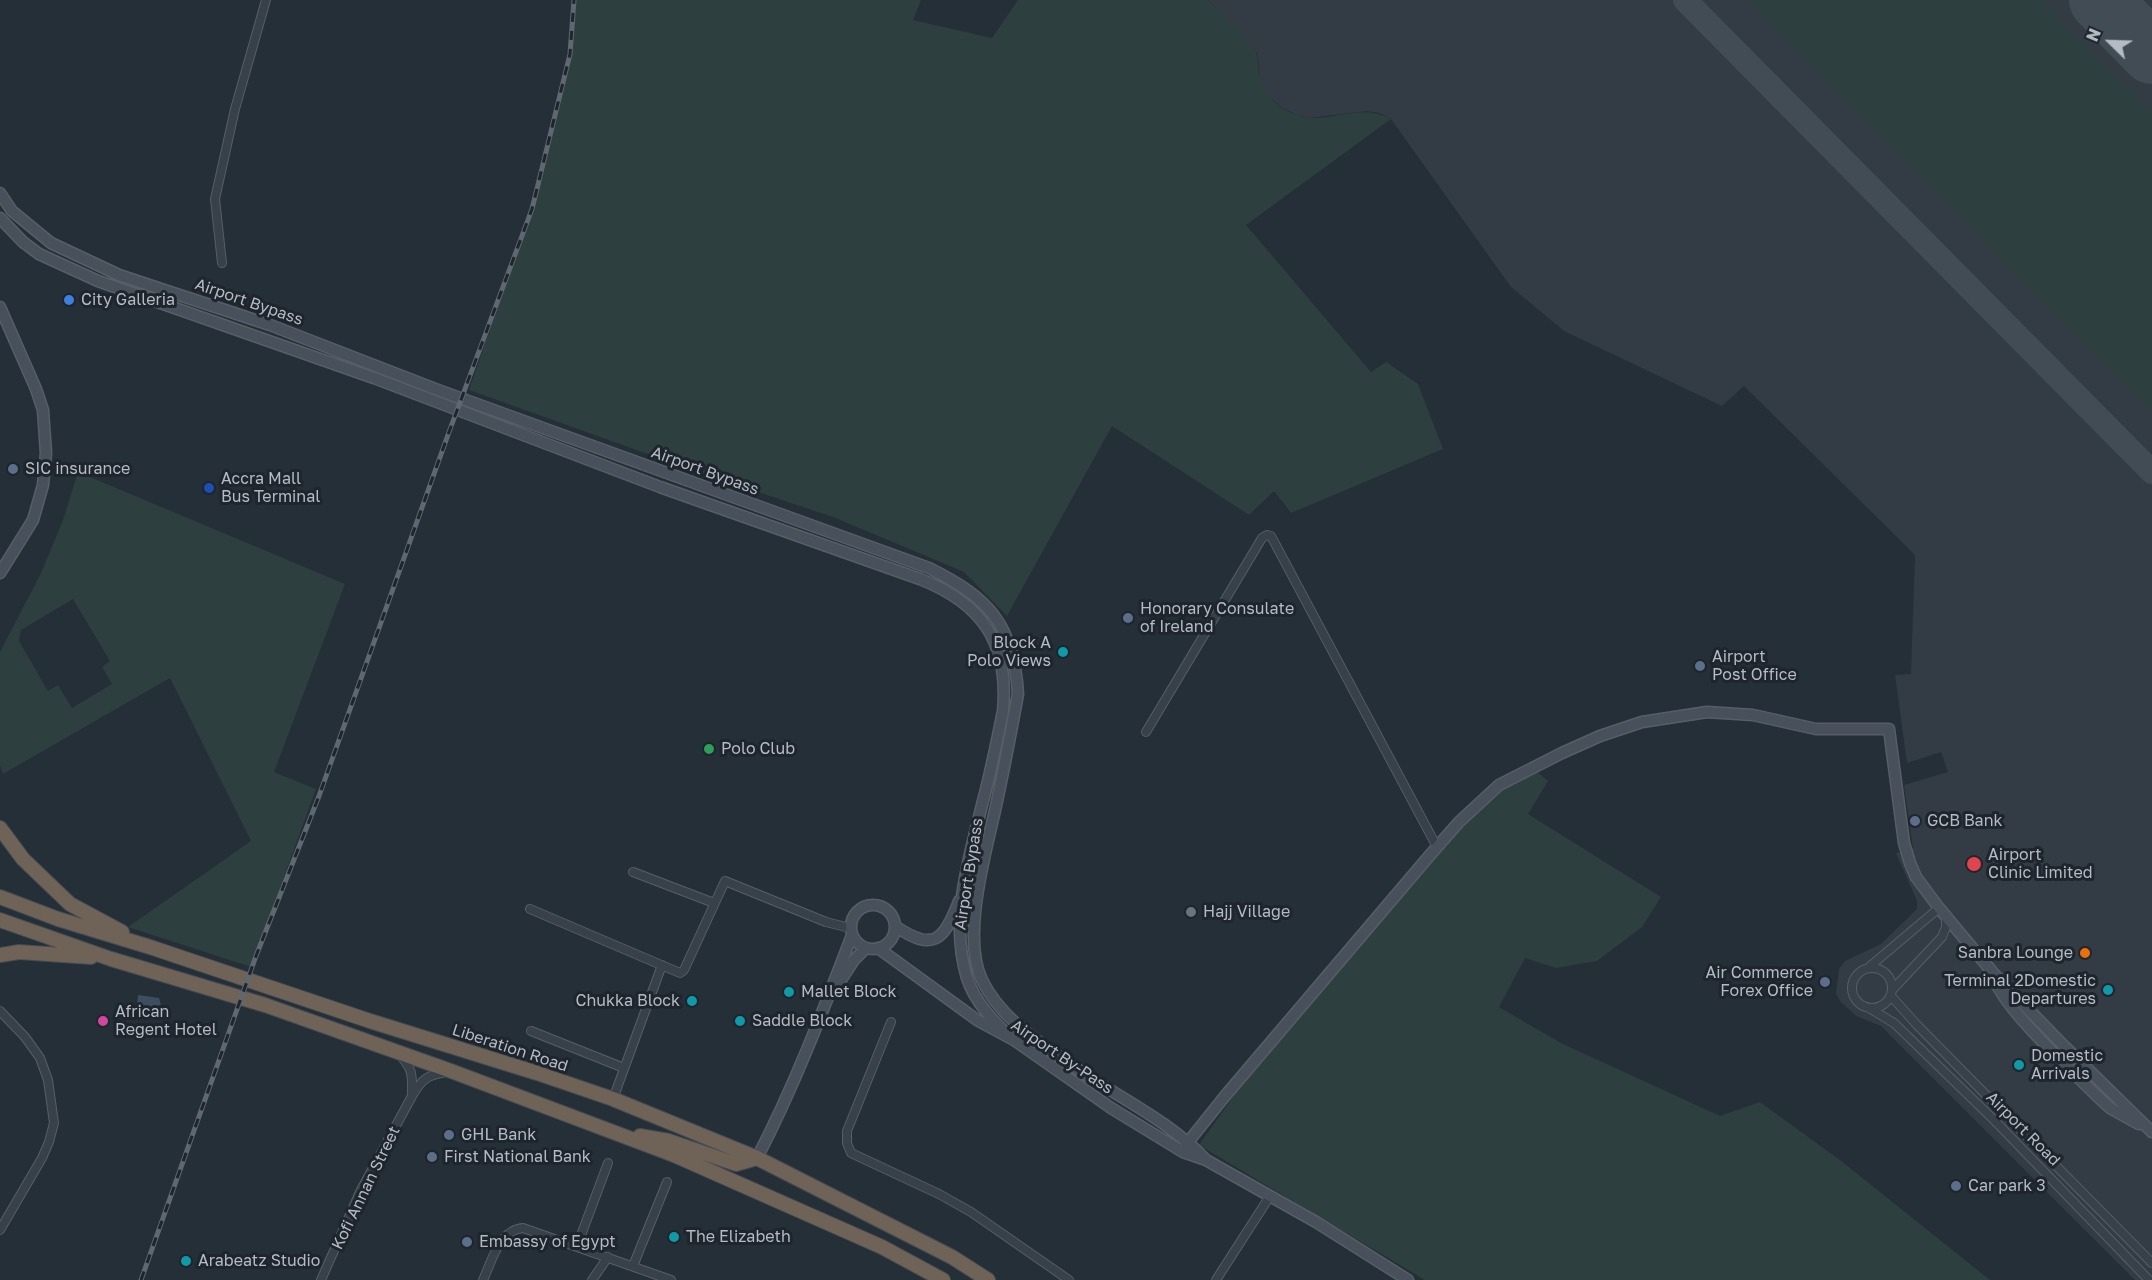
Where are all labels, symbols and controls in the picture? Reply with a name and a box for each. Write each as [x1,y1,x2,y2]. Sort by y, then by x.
north arrow [2080,12,2140,72]
text: N [2082,25,2105,44]
street label: Airport Bypass [192,275,306,329]
place label: City Galleria [81,290,175,310]
marker: City Galleria [62,293,76,307]
street label: Airport Bypass [649,443,761,499]
place label: SIC insurance [25,459,130,479]
marker: SIC insurance [6,462,20,476]
place label: Accra Mall Bus Terminal [221,469,320,507]
marker: Accra Mall Bus Terminal [202,481,216,495]
place label: Honorary Consulate of Ireland [1140,599,1294,637]
marker: Honorary Consulate of Ireland [1121,611,1135,625]
place label: Block A Polo Views [967,633,1051,671]
marker: Block A Polo Views [1056,645,1070,659]
place label: Airport Post Office [1712,647,1797,685]
marker: Airport Post Office [1693,659,1707,673]
place label: Polo Club [721,739,795,759]
marker: Polo Club [702,742,716,756]
place label: GCB Bank [1927,811,2003,831]
marker: GCB Bank [1908,814,1922,828]
street label: Airport Bypass [951,817,987,931]
place label: Airport Clinic Limited [1988,845,2093,883]
marker: Airport Clinic Limited [1965,855,1983,873]
place label: Hajj Village [1203,902,1290,922]
marker: Hajj Village [1184,905,1198,919]
place label: Sanbra Lounge [1958,943,2073,963]
marker: Sanbra Lounge [2078,946,2092,960]
place label: Air Commerce Forex Office [1706,963,1813,1001]
place label: Terminal 2Domestic Departures [1944,971,2096,1009]
marker: Air Commerce Forex Office [1818,975,1832,989]
place label: Mallet Block [801,982,897,1002]
marker: Terminal 2Domestic Departures [2101,983,2115,997]
marker: Mallet Block [782,985,796,999]
place label: Chukka Block [576,991,680,1011]
marker: Chukka Block [685,994,699,1008]
place label: African Regent Hotel [115,1002,217,1040]
place label: Saddle Block [752,1011,852,1031]
marker: African Regent Hotel [96,1014,110,1028]
marker: Saddle Block [733,1014,747,1028]
street label: Airport By-Pass [1007,1016,1117,1098]
street label: Liberation Road [450,1020,570,1076]
place label: Domestic Arrivals [2031,1046,2103,1084]
marker: Domestic Arrivals [2012,1058,2026,1072]
street label: Airport Road [1982,1088,2064,1170]
street label: Kofi Annan Street [328,1123,404,1253]
place label: GHL Bank [461,1125,536,1145]
marker: GHL Bank [442,1128,456,1142]
place label: First National Bank [444,1147,591,1167]
marker: First National Bank [425,1150,439,1164]
place label: Car park 3 [1968,1176,2046,1196]
marker: Car park 3 [1949,1179,1963,1193]
place label: The Elizabeth [686,1227,791,1247]
marker: The Elizabeth [667,1230,681,1244]
place label: Embassy of Egypt [479,1232,616,1252]
marker: Embassy of Egypt [460,1235,474,1249]
place label: Arabeatz Studio [198,1251,320,1271]
marker: Arabeatz Studio [179,1254,193,1268]

